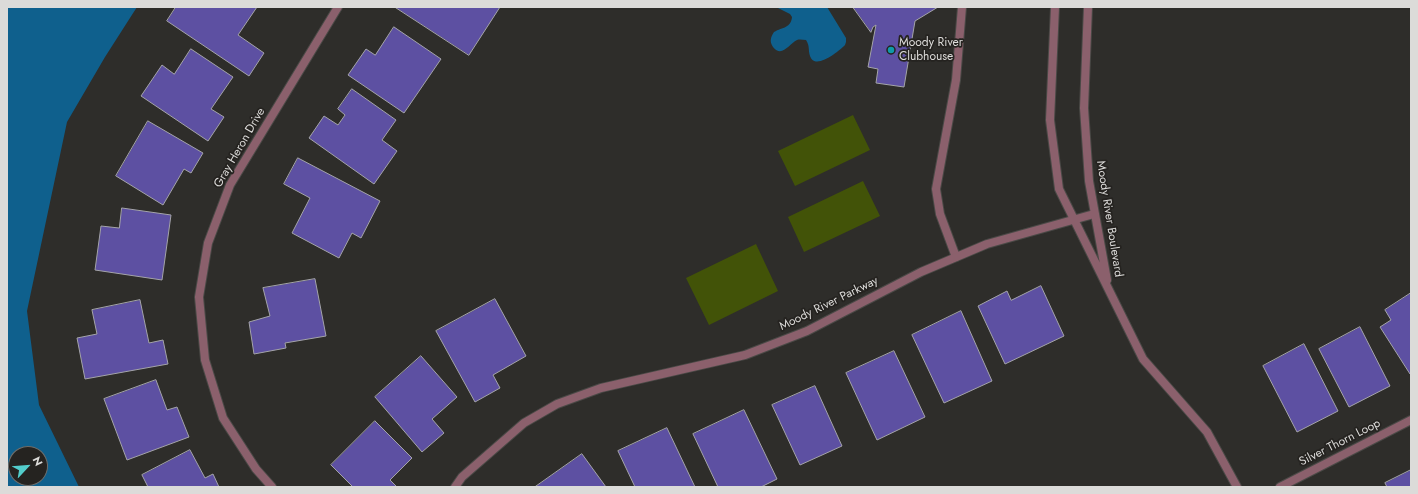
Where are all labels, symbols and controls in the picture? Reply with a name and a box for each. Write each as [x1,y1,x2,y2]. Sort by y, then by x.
place label: Moody River Clubhouse [899,36,963,64]
marker: Moody River Clubhouse [886,45,896,55]
street label: Gray Heron Drive [211,106,269,190]
street label: Moody River Boulevard [1093,160,1125,278]
street label: Moody River Parkway [777,274,881,334]
street label: Silver Thorn Loop [1297,416,1383,470]
north arrow [8,446,48,486]
text: N [29,454,47,469]

